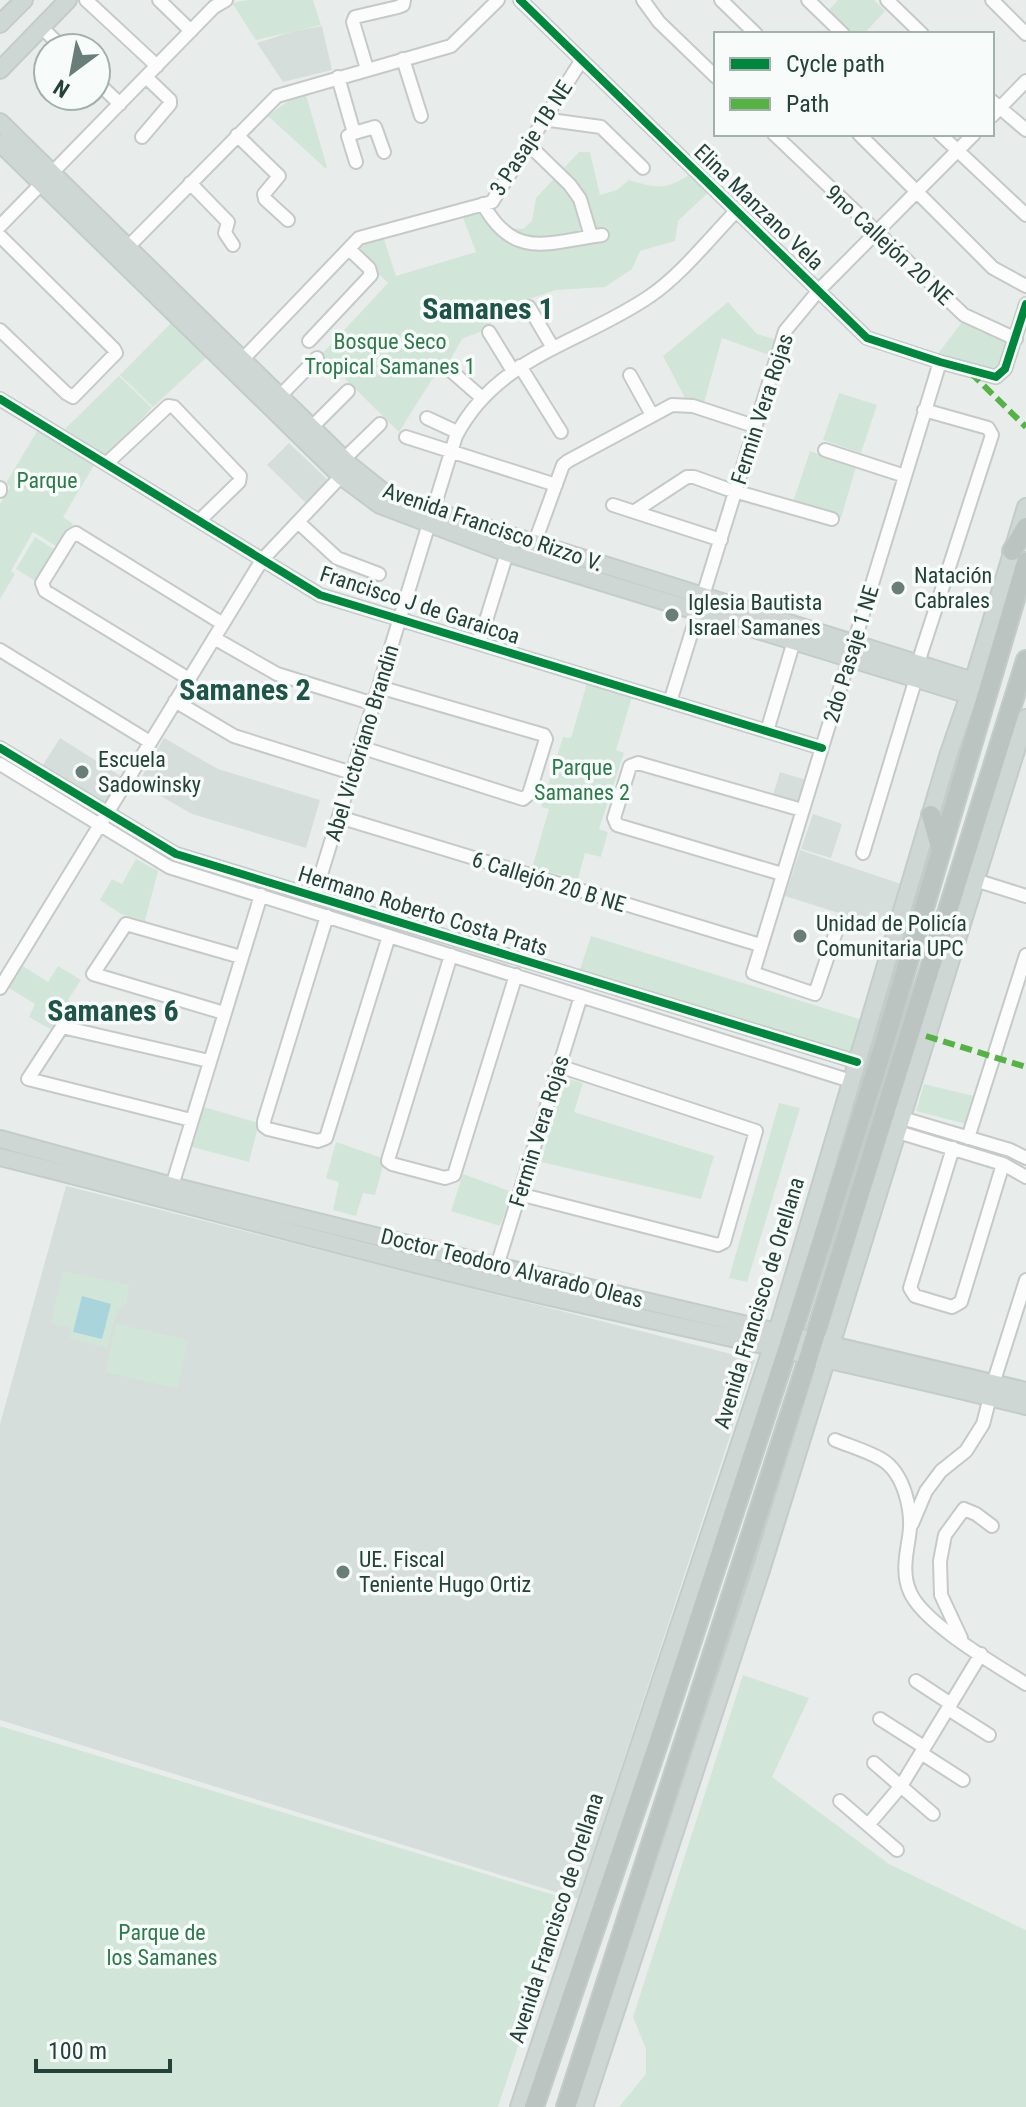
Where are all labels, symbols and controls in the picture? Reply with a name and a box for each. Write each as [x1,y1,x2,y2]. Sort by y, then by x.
north arrow [32,32,112,112]
legend [714,32,994,136]
text: Cycle path [786,50,885,78]
text: N [49,74,74,103]
street label: 3 Pasaje 1B NE [485,76,577,200]
text: Path [786,90,829,118]
street label: Elina Manzano Vela [689,139,829,275]
street label: 9no Callejón 20 NE [820,180,958,310]
district label: Samanes 1 [422,291,554,326]
park label: Bosque Seco Tropical Samanes 1 [305,329,475,379]
street label: Fermin Vera Rojas [726,331,798,487]
park label: Parque [16,468,78,493]
street label: Avenida Francisco Rizzo V. [380,478,606,576]
street label: Francisco J de Garaicoa [317,561,523,649]
place label: Natación Cabrales [914,563,992,613]
marker: Natación Cabrales [889,579,907,597]
street label: 2do Pasaje 1 NE [818,582,884,725]
place label: Iglesia Bautista Israel Samanes [688,590,822,640]
marker: Iglesia Bautista Israel Samanes [663,606,681,624]
street label: Abel Victoriano Brandin [320,642,404,844]
district label: Samanes 2 [179,672,311,707]
place label: Escuela Sadowinsky [98,747,201,797]
park label: Parque Samanes 2 [534,755,630,805]
marker: Escuela Sadowinsky [73,763,91,781]
street label: 6 Callejón 20 B NE [469,847,629,917]
street label: Hermano Roberto Costa Prats [295,861,551,961]
place label: Unidad de Policía Comunitaria UPC [816,911,967,961]
marker: Unidad de Policía Comunitaria UPC [791,927,809,945]
district label: Samanes 6 [47,993,179,1028]
street label: Fermin Vera Rojas [504,1052,574,1210]
street label: Avenida Francisco de Orellana [709,1174,809,1432]
street label: Doctor Teodoro Alvarado Oleas [378,1223,646,1313]
place label: UE. Fiscal Teniente Hugo Ortiz [359,1547,531,1597]
marker: UE. Fiscal Teniente Hugo Ortiz [334,1563,352,1581]
street label: Avenida Francisco de Orellana [504,1790,608,2046]
park label: Parque de los Samanes [106,1920,218,1970]
scale bar [36,2023,170,2073]
text: 100 m [48,2037,107,2065]

